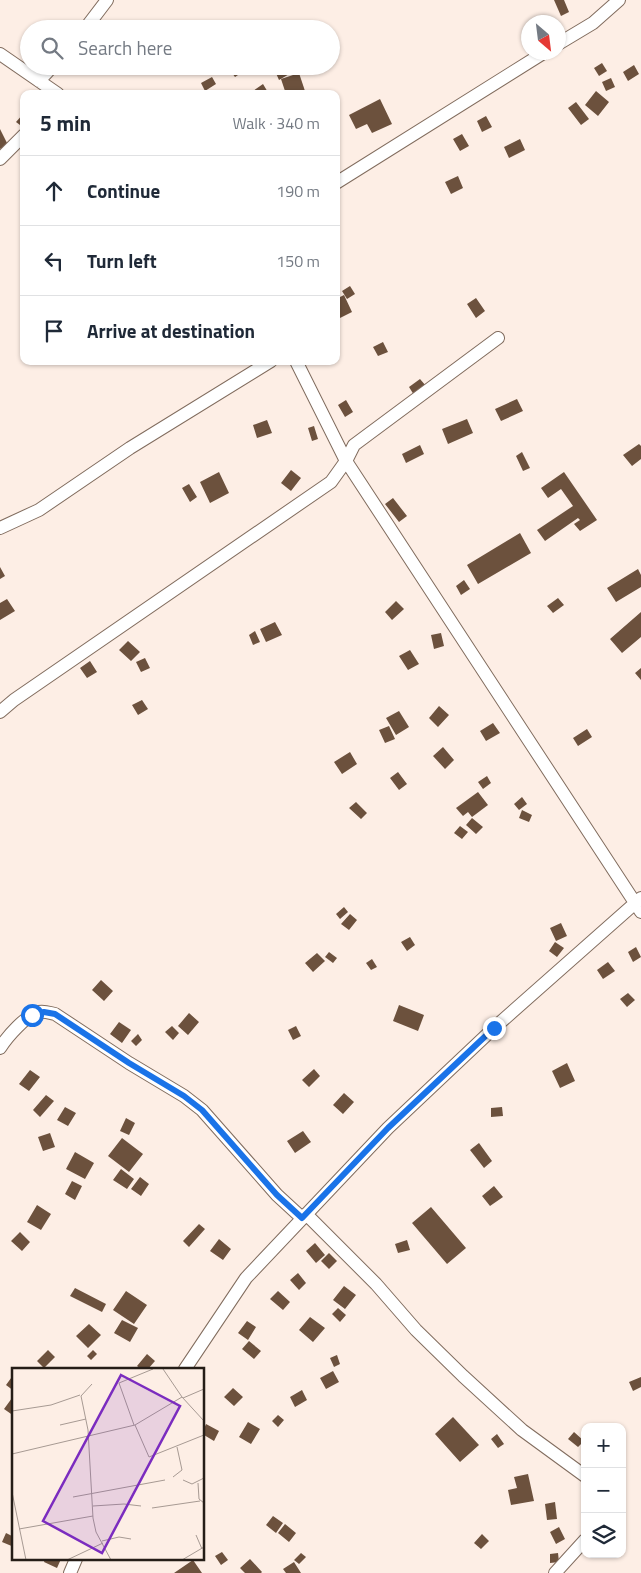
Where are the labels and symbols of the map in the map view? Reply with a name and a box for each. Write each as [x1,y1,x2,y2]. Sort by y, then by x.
north arrow [521,15,566,60]
route start [21,1004,44,1027]
route end [483,1017,506,1040]
inset map [12,1368,205,1560]

